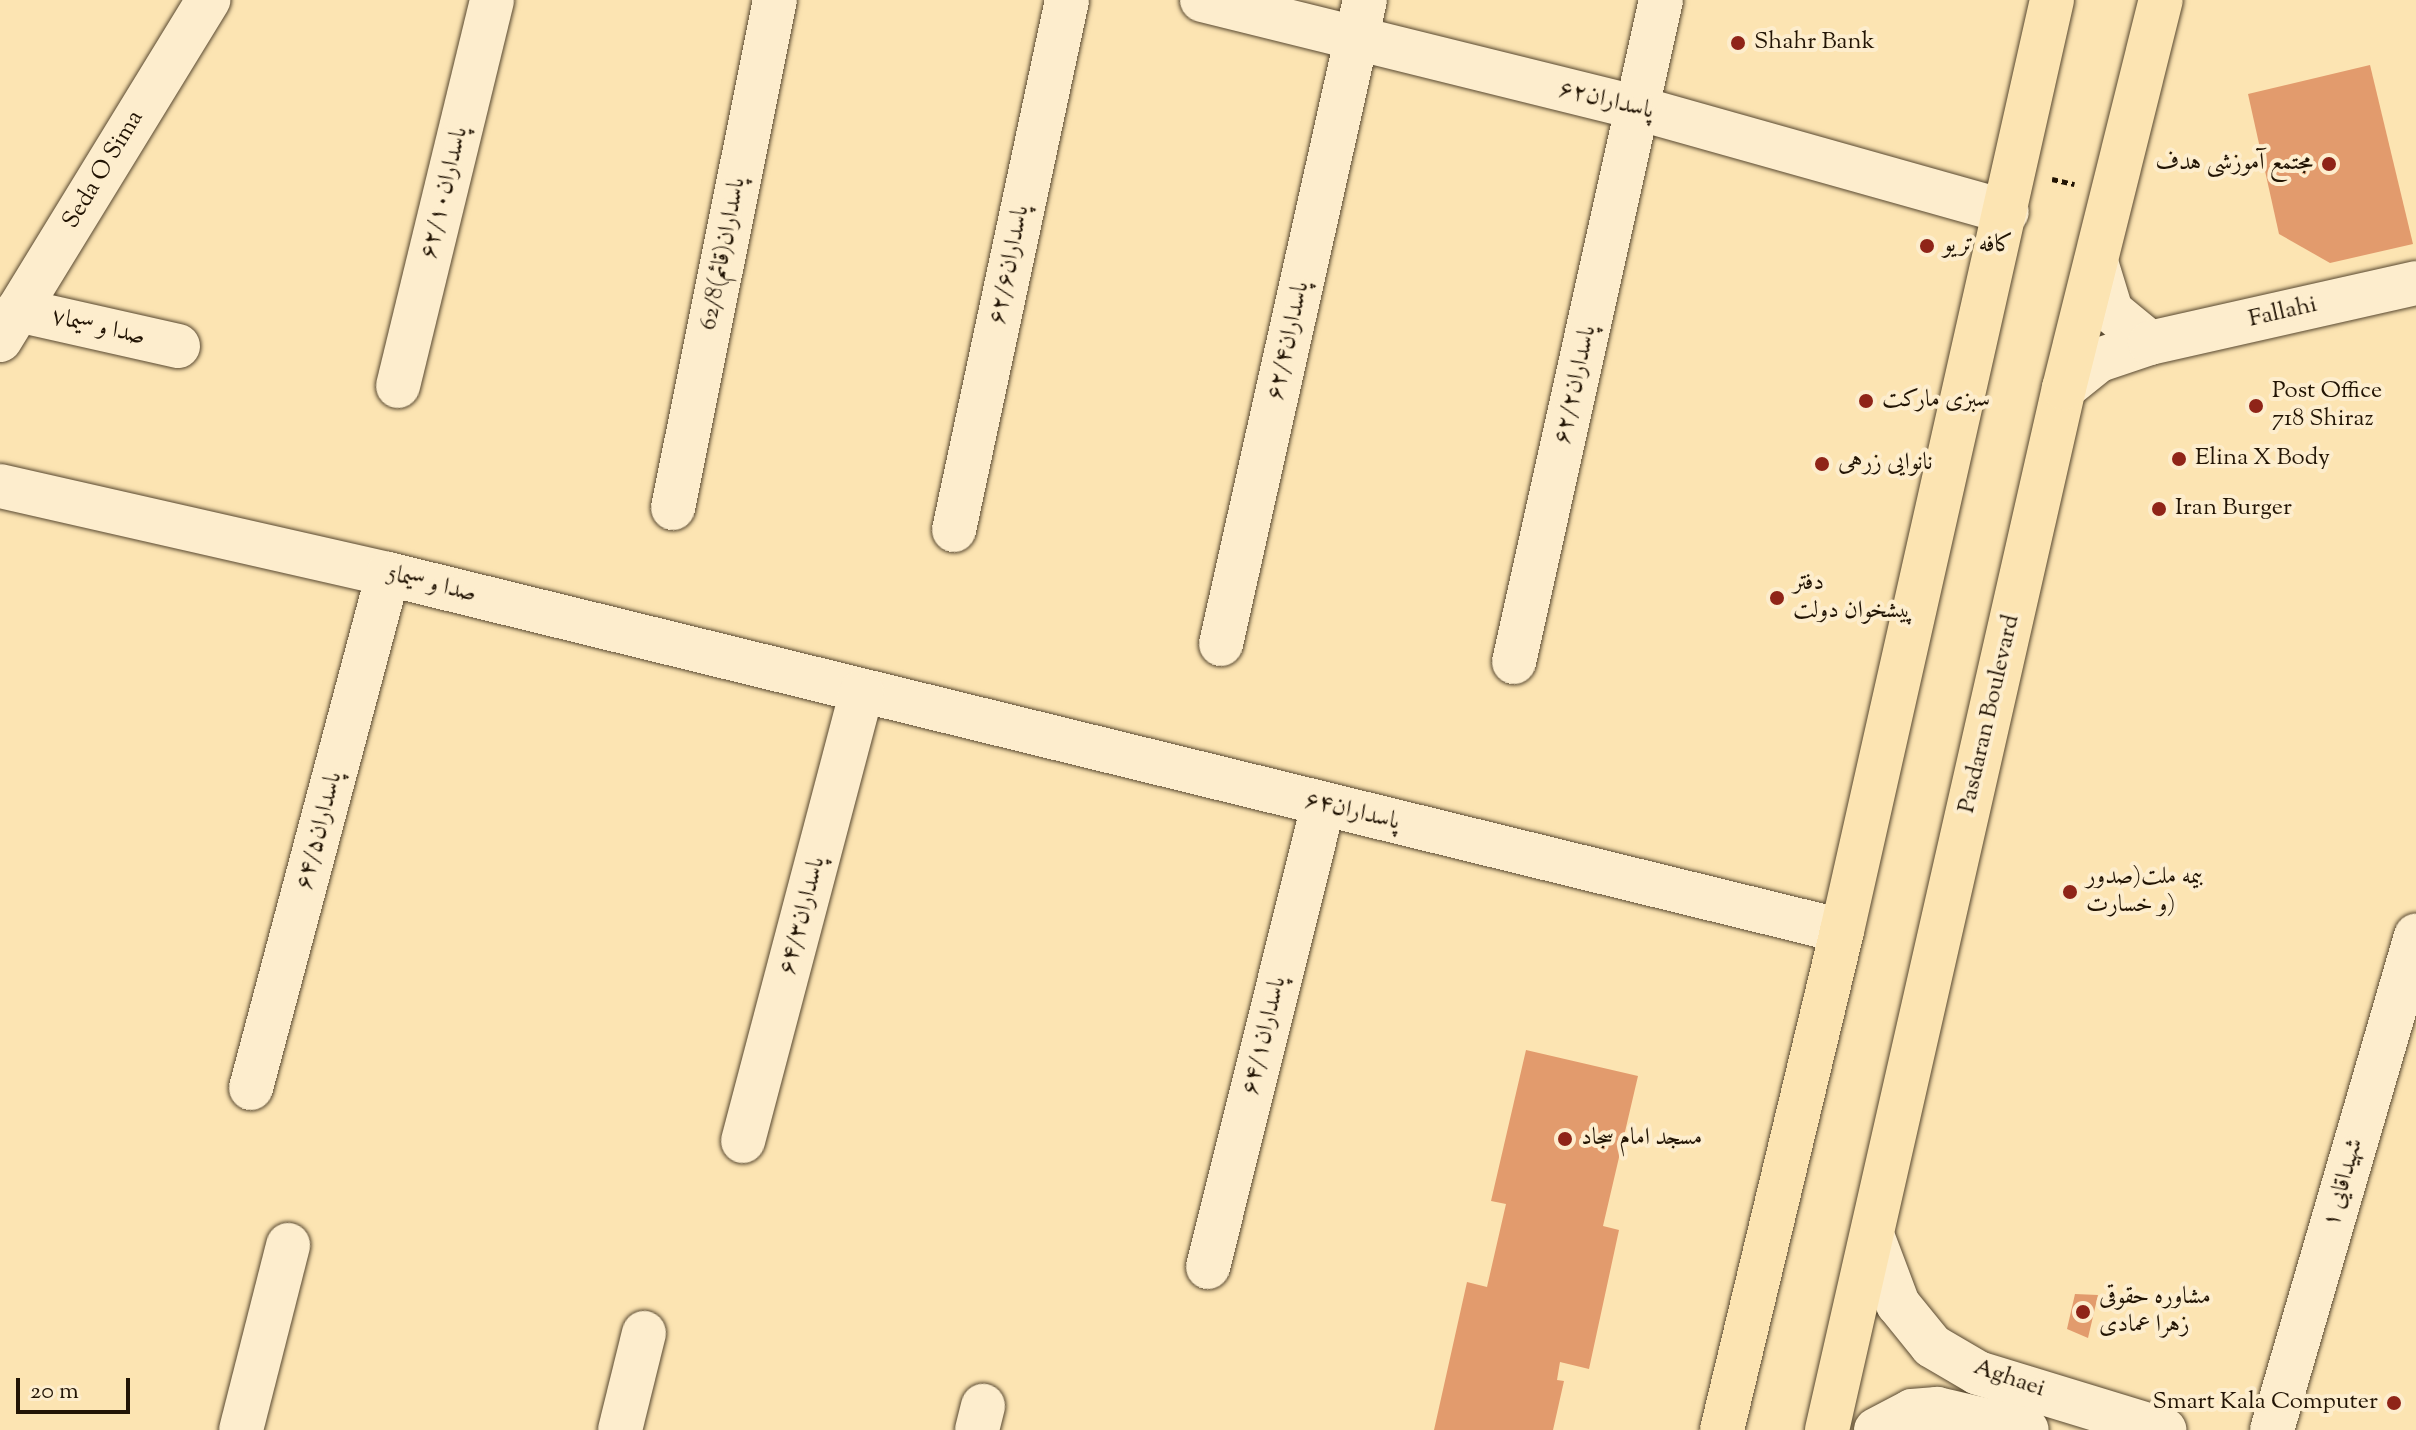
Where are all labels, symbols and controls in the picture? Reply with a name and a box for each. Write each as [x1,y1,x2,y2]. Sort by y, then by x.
place label: Shahr Bank [1754,29,1875,57]
marker: Shahr Bank [1729,34,1747,52]
street label: پاسداران۶۲ [1556,75,1656,127]
street label: Seda O Sima [57,106,151,234]
street label: پاسداران۶۲/۱۰ [415,124,475,262]
place label: مجتمع آموزشی هدف [2156,150,2313,178]
marker: مجتمع آموزشی هدف [2320,155,2338,173]
street label: 62/8پاسداران(قائم) [695,175,753,333]
street label: پاسداران۶۲/۶ [983,203,1037,327]
place label: کافه تریو [1943,232,2013,260]
marker: کافه تریو [1918,237,1936,255]
street label: پاسداران۶۲/۴ [1261,279,1317,403]
street label: Fallahi [2246,291,2320,335]
street label: صدا و سیما۷ [48,303,148,353]
street label: پاسداران۶۲/۲ [1548,323,1604,447]
place label: Post Office 718 Shiraz [2272,378,2382,434]
place label: سبزی مارکت [1882,387,1990,415]
marker: سبزی مارکت [1857,392,1875,410]
marker: Post Office 718 Shiraz [2247,397,2265,415]
place label: Elina X Body [2195,445,2330,473]
place label: نانوایی زرهی [1838,450,1933,478]
marker: Elina X Body [2170,450,2188,468]
marker: نانوایی زرهی [1813,455,1831,473]
place label: Iran Burger [2175,495,2292,523]
marker: Iran Burger [2150,500,2168,518]
street label: 5صدا و سیما [385,560,479,610]
place label: دفتر پیشخوان دولت [1793,570,1913,626]
marker: دفتر پیشخوان دولت [1768,589,1786,607]
street label: Pasdaran Boulevard [1953,612,2027,816]
street label: پاسداران۶۴/۵ [290,769,350,893]
street label: پاسداران۶۴ [1302,786,1402,838]
street label: پاسداران۶۴/۳ [773,854,833,978]
place label: بیمه ملت(صدور و خسارت) [2086,864,2203,920]
marker: بیمه ملت(صدور و خسارت) [2061,883,2079,901]
street label: پاسداران۶۴/۱ [1236,974,1294,1098]
place label: مسجد امام سجاد [1581,1125,1702,1153]
marker: مسجد امام سجاد [1556,1130,1574,1148]
street label: ۱ شهیداقایی [2318,1135,2370,1231]
place label: مشاوره حقوقی زهرا عمادی [2099,1284,2211,1340]
marker: مشاوره حقوقی زهرا عمادی [2074,1303,2092,1321]
street label: Aghaei [1970,1353,2048,1405]
scale bar [20,1362,134,1412]
text: 20 m [30,1375,79,1409]
place label: Smart Kala Computer [2153,1389,2378,1417]
marker: Smart Kala Computer [2385,1394,2403,1412]

